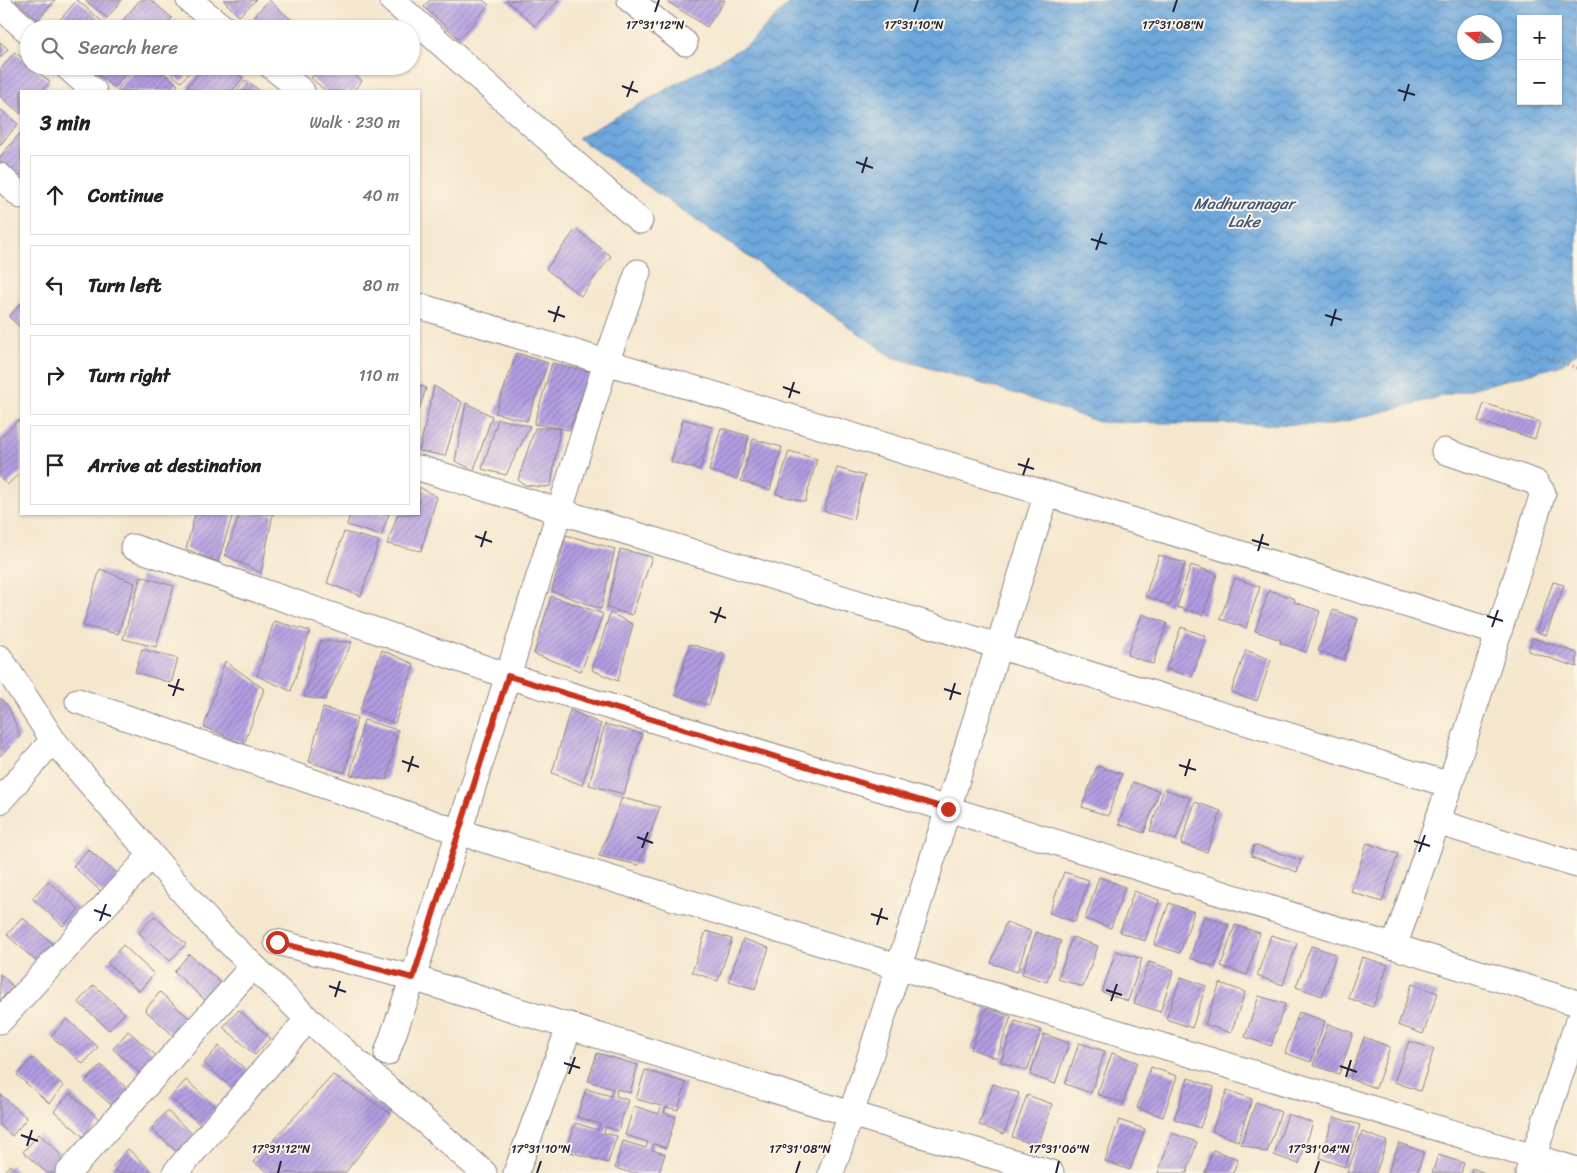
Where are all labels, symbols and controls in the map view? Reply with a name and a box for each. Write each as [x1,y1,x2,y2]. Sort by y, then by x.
text: 17°31'12"N [626,14,685,36]
text: 17°31'10"N [884,14,944,36]
text: 17°31'08"N [1142,14,1204,36]
north arrow [1457,15,1502,60]
map controls [1517,15,1562,105]
button: + [1517,15,1562,60]
search box [20,20,420,75]
text: Search here [78,31,178,64]
icon: search [38,34,66,62]
button: − [1517,60,1562,105]
text: 3 min [40,104,90,142]
text: Walk · 230 m [309,108,400,137]
text: Continue [88,179,164,212]
icon: ahead [41,181,69,209]
text: 40 m [362,181,399,210]
water label: Madhuranagar Lake [1194,189,1297,236]
text: Turn left [88,269,161,302]
icon: left [41,271,69,299]
text: 80 m [363,271,399,300]
text: Turn right [88,359,170,392]
icon: right [41,361,69,389]
text: 110 m [359,361,399,390]
text: Arrive at destination [88,449,261,482]
icon: arrive [41,451,69,479]
route end [937,798,960,821]
route start [266,931,289,954]
text: 17°31'12"N [252,1138,311,1160]
text: 17°31'10"N [511,1138,571,1160]
text: 17°31'08"N [769,1138,831,1160]
text: 17°31'06"N [1028,1138,1090,1160]
text: 17°31'04"N [1288,1138,1351,1160]

